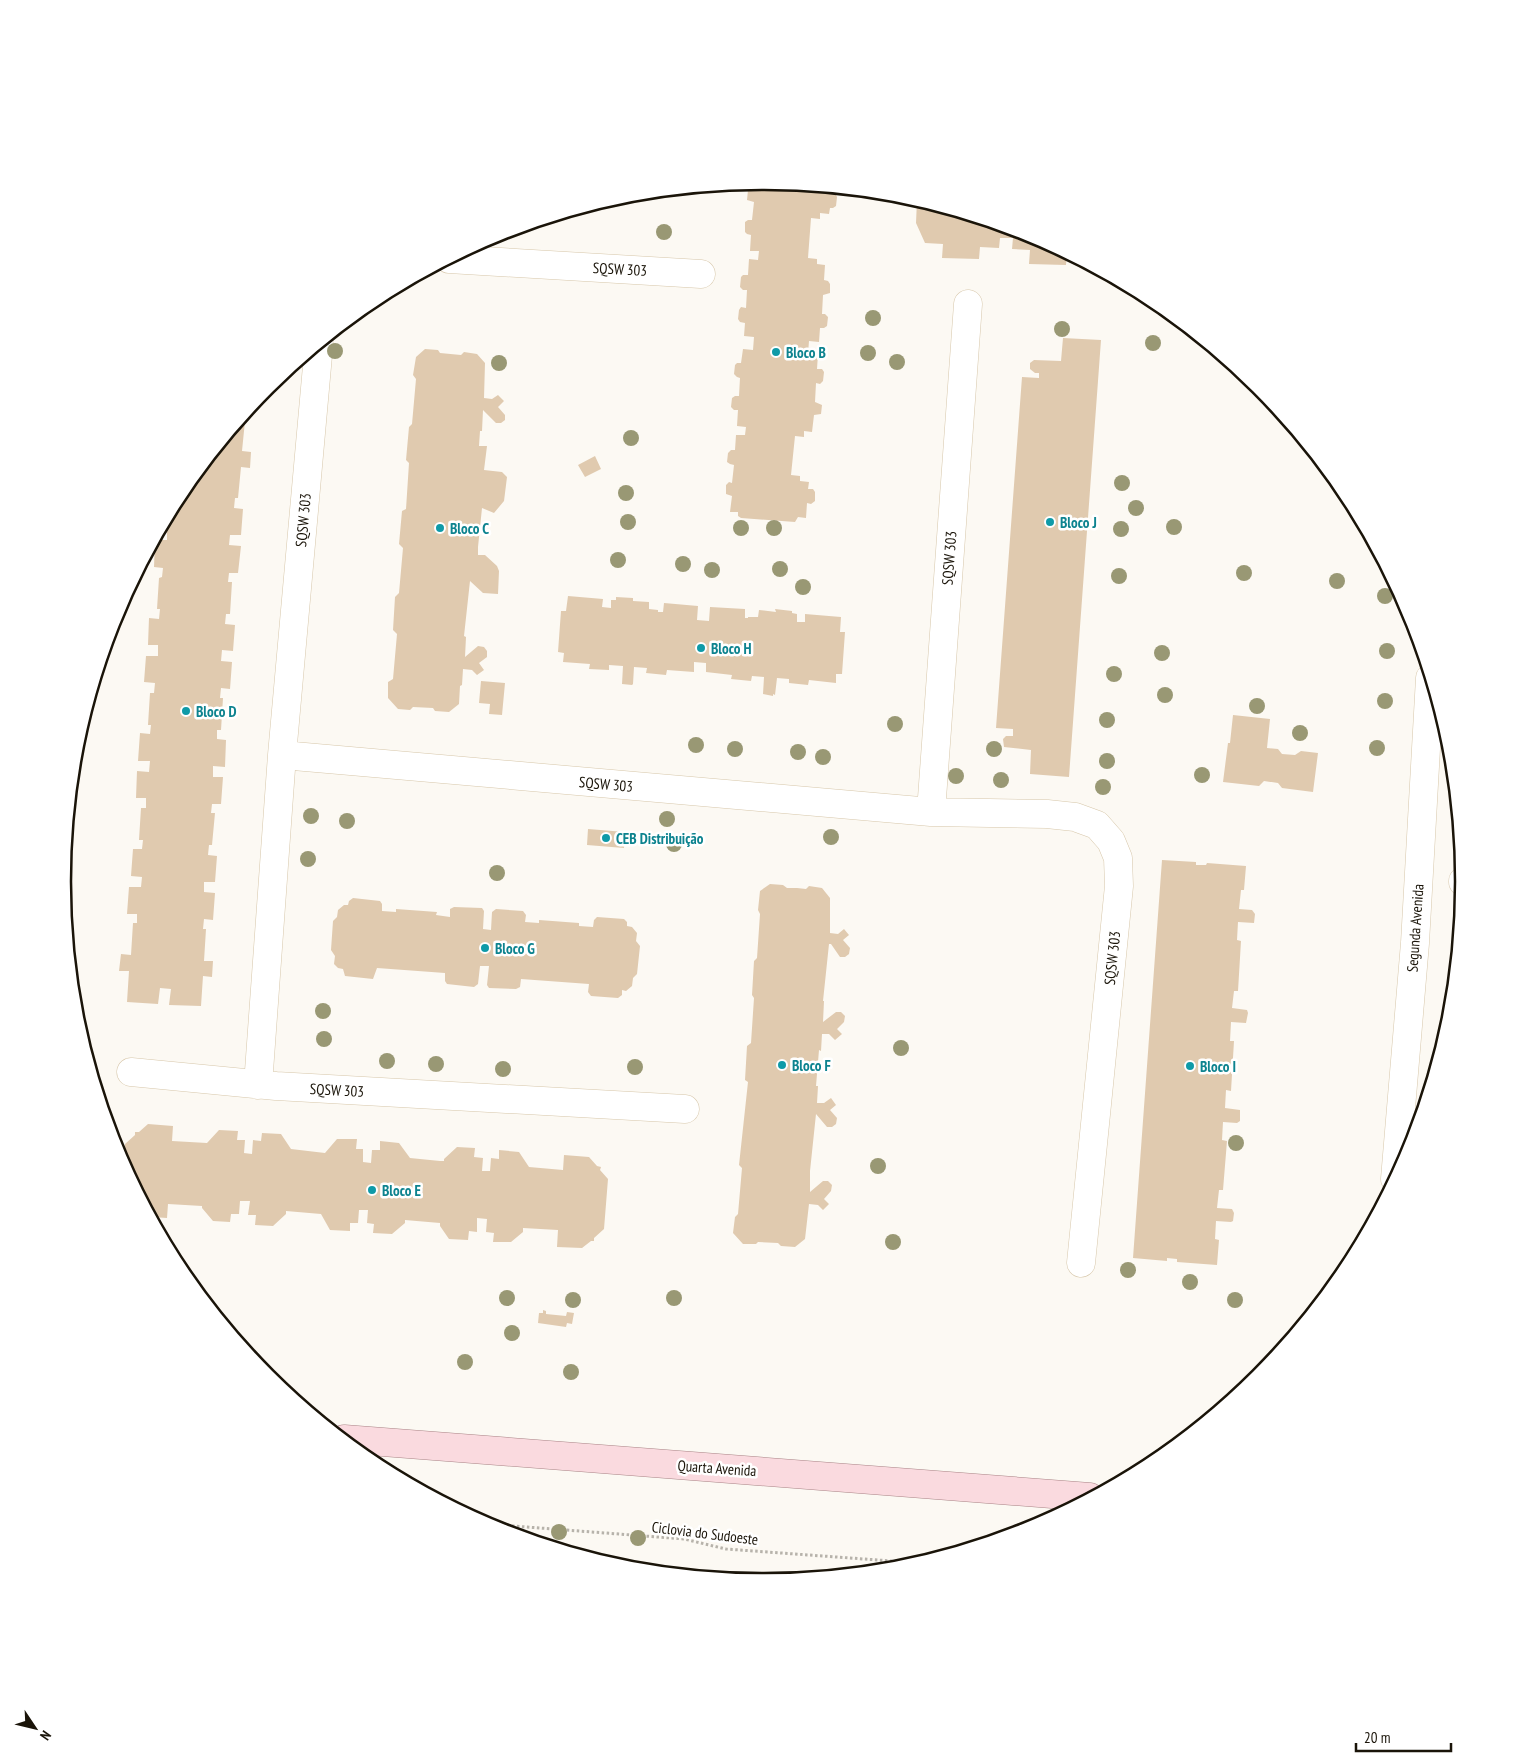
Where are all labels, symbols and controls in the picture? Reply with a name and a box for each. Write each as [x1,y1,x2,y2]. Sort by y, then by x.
street label: SQSW 303 [592,258,648,280]
place label: Bloco B [786,343,826,362]
marker: Bloco B [770,346,782,358]
street label: SQSW 303 [291,492,315,548]
place label: Bloco J [1060,513,1097,532]
marker: Bloco J [1044,516,1056,528]
place label: Bloco C [450,519,489,538]
marker: Bloco C [434,522,446,534]
street label: SQSW 303 [938,530,960,586]
place label: Bloco H [711,639,751,658]
marker: Bloco H [695,642,707,654]
place label: Bloco D [196,702,237,721]
marker: Bloco D [180,705,192,717]
street label: SQSW 303 [578,772,634,796]
place label: CEB Distribuição [616,829,704,848]
marker: CEB Distribuição [600,832,612,844]
street label: Segunda Avenida [1402,883,1428,973]
street label: SQSW 303 [1100,930,1124,986]
place label: Bloco G [495,939,535,958]
marker: Bloco G [479,942,491,954]
place label: Bloco F [792,1056,831,1075]
place label: Bloco I [1200,1057,1236,1076]
marker: Bloco F [776,1059,788,1071]
marker: Bloco I [1184,1060,1196,1072]
street label: SQSW 303 [309,1079,365,1101]
place label: Bloco E [382,1181,421,1200]
marker: Bloco E [366,1184,378,1196]
street label: Quarta Avenida [677,1456,757,1480]
street label: Ciclovia do Sudoeste [651,1517,759,1549]
north arrow [10,1703,60,1753]
scale bar [1356,1720,1451,1752]
text: N [36,1727,55,1744]
text: 20 m [1364,1728,1390,1747]

